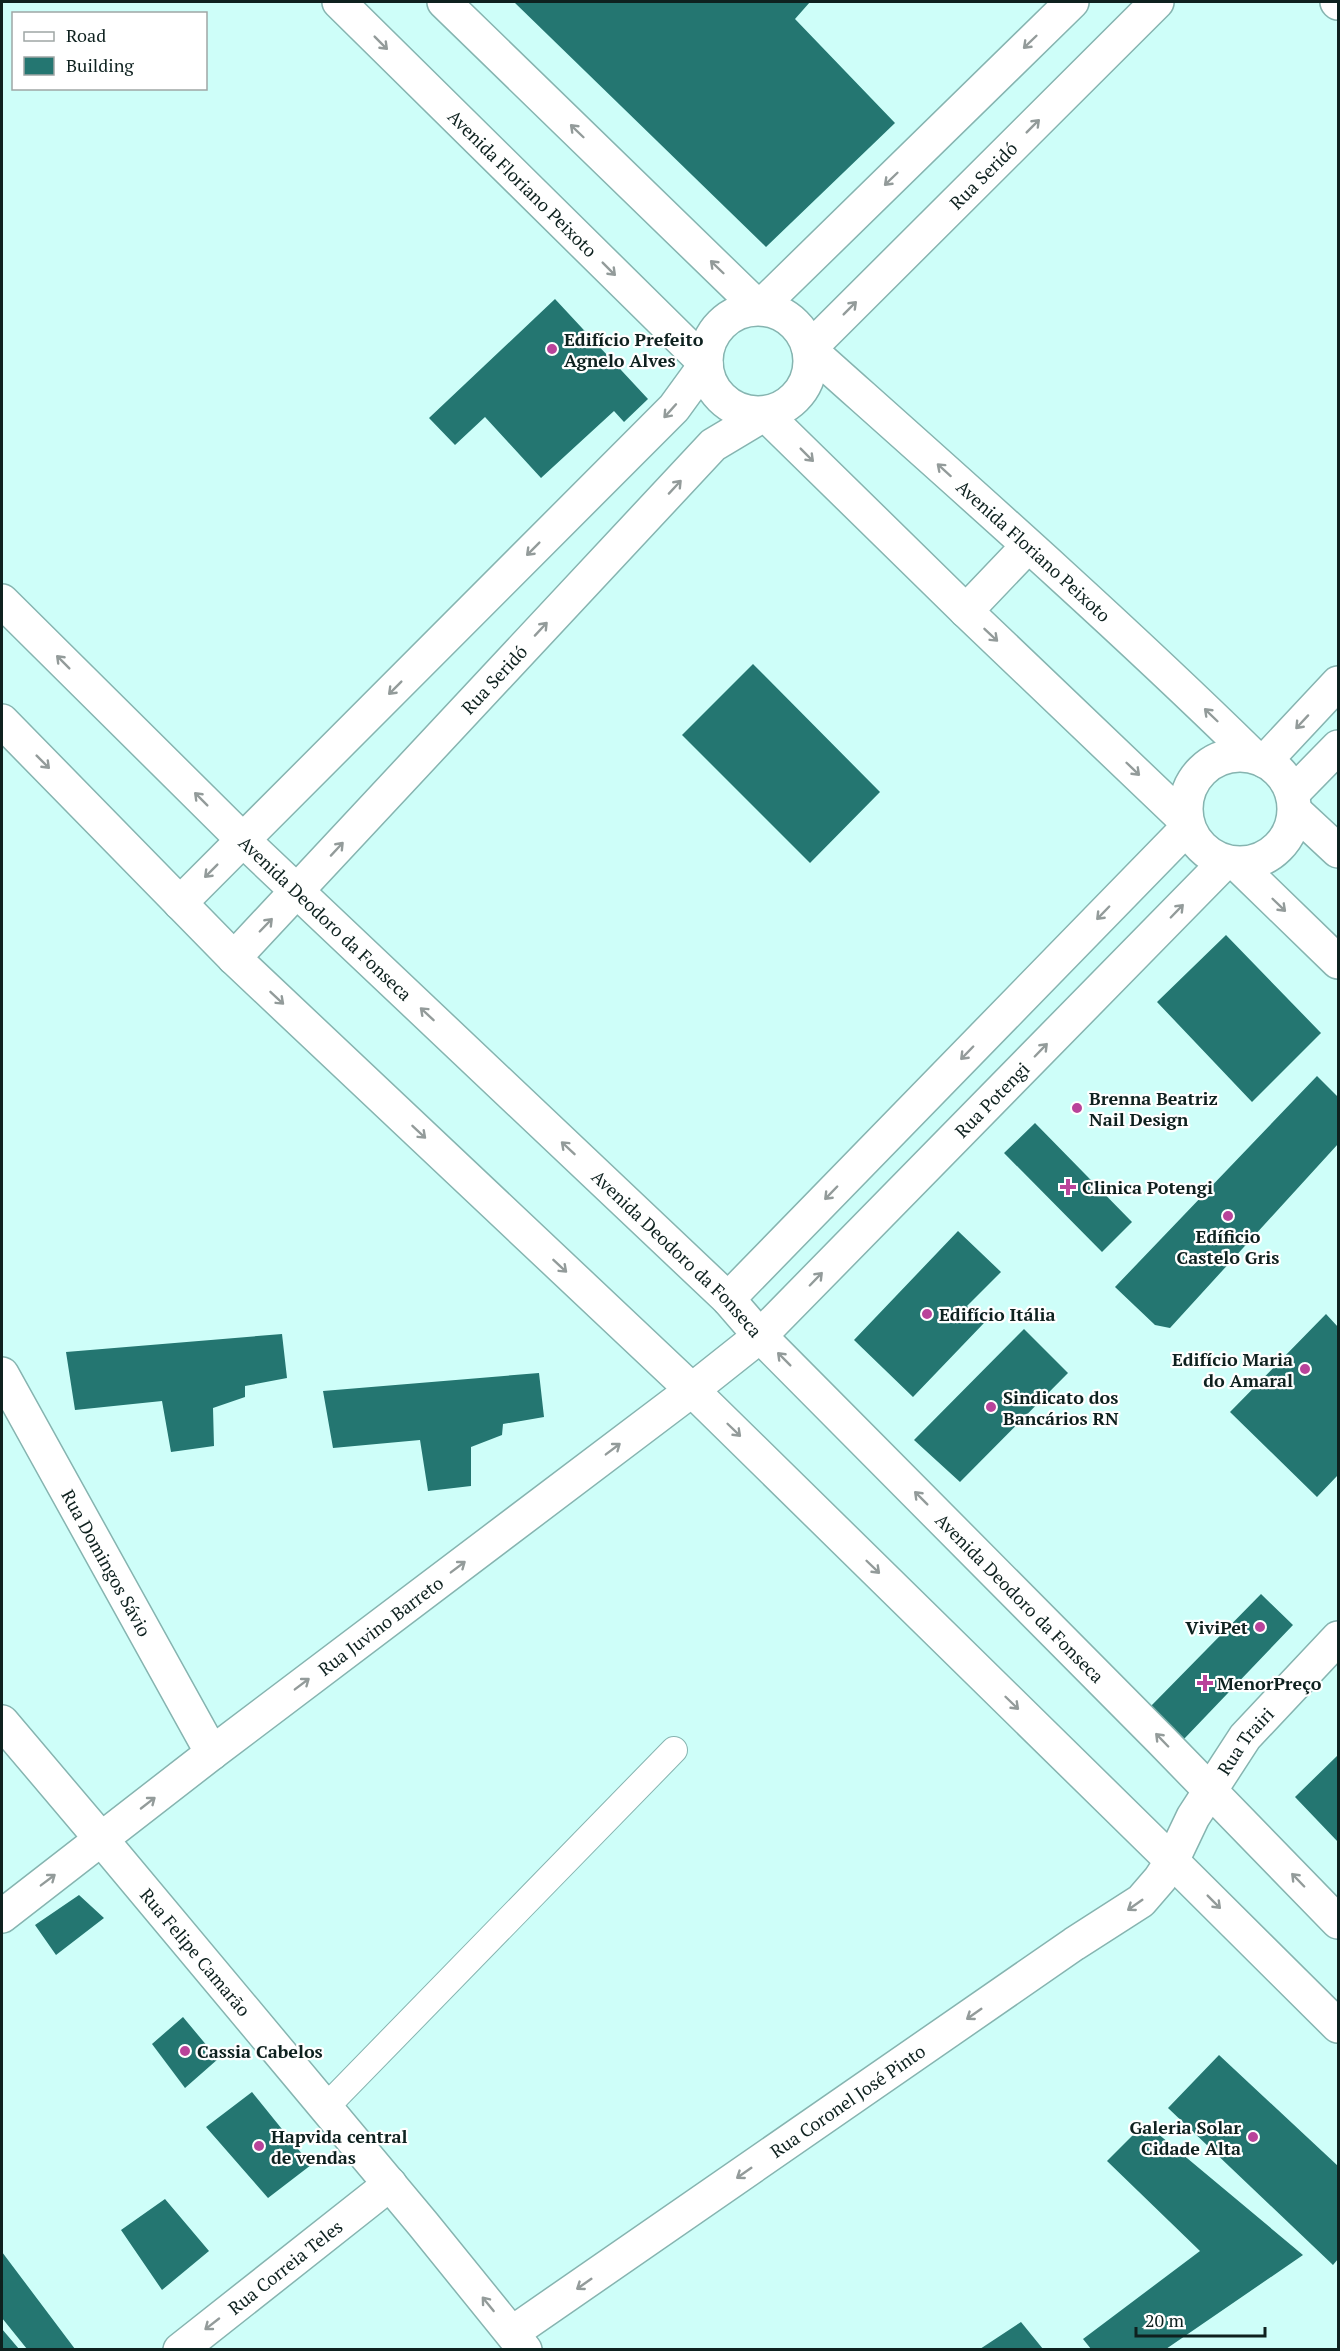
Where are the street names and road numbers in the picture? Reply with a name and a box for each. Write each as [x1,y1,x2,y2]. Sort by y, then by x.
street label: Avenida Floriano Peixoto [443,104,602,262]
street label: Rua Seridó [944,136,1022,214]
street label: Avenida Floriano Peixoto [952,475,1116,627]
street label: Rua Seridó [456,640,532,719]
street label: Avenida Deodoro da Fonseca [234,830,417,1006]
street label: Rua Potengi [950,1057,1034,1142]
street label: Avenida Deodoro da Fonseca [587,1164,768,1342]
street label: Rua Domingos Sávio [56,1485,157,1641]
street label: Avenida Deodoro da Fonseca [930,1508,1109,1688]
street label: Rua Juvino Barreto [313,1570,448,1681]
street label: Rua Trairi [1212,1702,1279,1780]
street label: Rua Felipe Camarão [135,1883,256,2021]
street label: Rua Coronel José Pinto [765,2039,930,2163]
street label: Rua Correia Teles [223,2214,347,2320]

